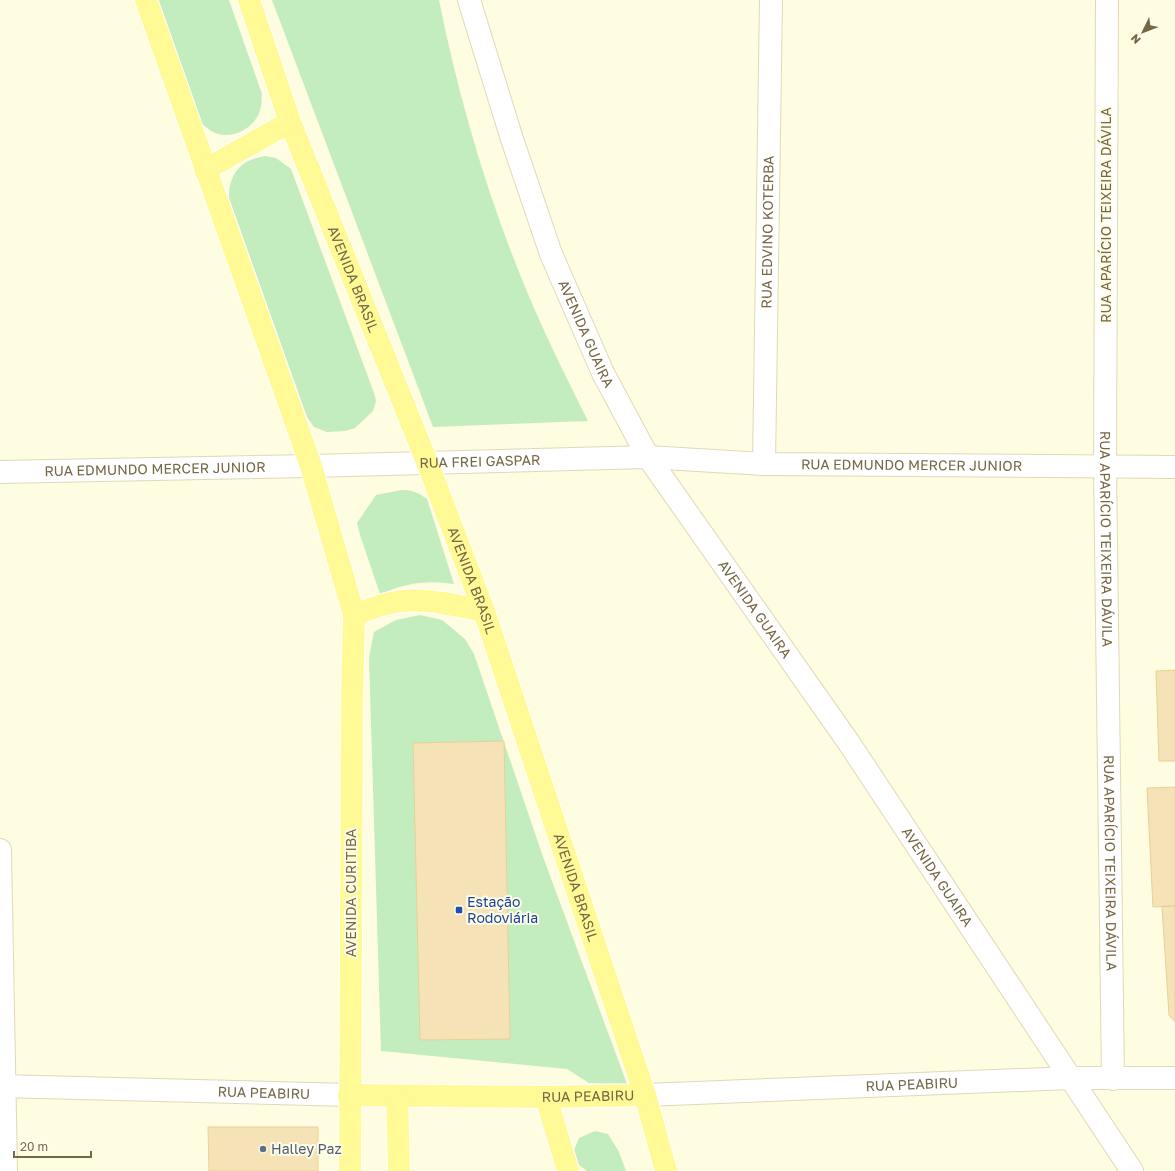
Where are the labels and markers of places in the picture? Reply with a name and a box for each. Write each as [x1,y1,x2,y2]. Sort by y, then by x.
place label: Estação Rodoviária [467,893,538,926]
marker: Estação Rodoviária [454,905,464,915]
place label: Halley Paz [271,1140,342,1157]
marker: Halley Paz [258,1144,268,1154]

